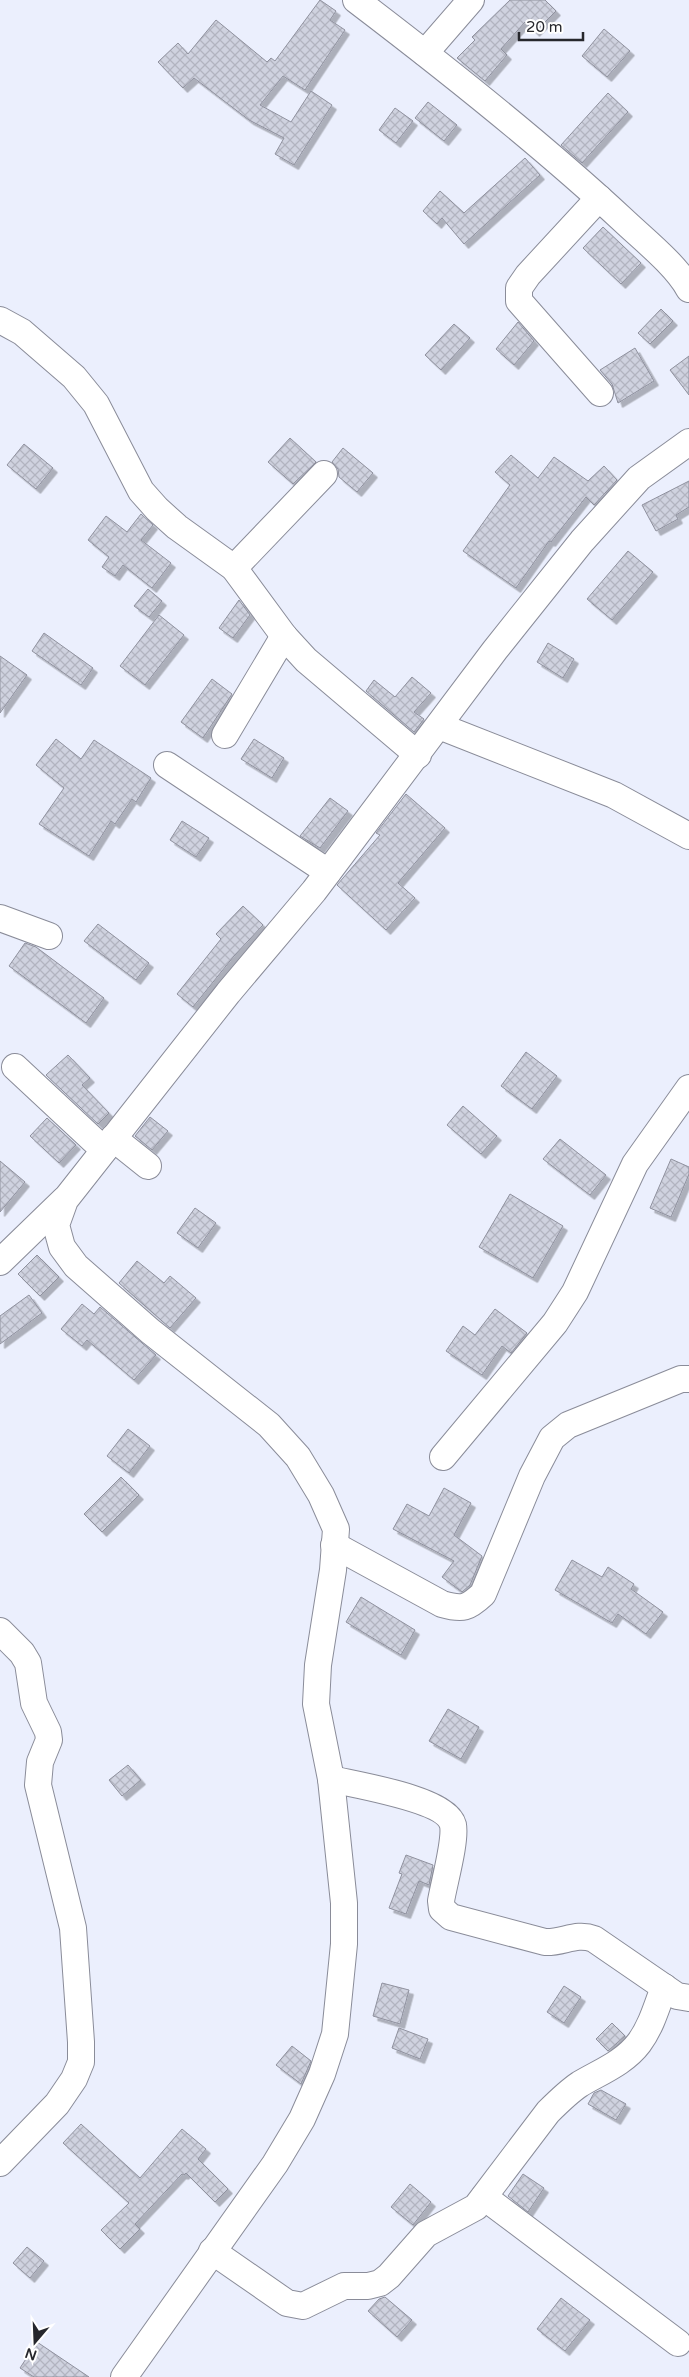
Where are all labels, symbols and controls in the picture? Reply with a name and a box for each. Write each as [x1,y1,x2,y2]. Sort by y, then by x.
scale bar [519,10,583,42]
text: 20 m [526,18,563,36]
north arrow [10,2317,60,2367]
text: N [23,2344,39,2364]

